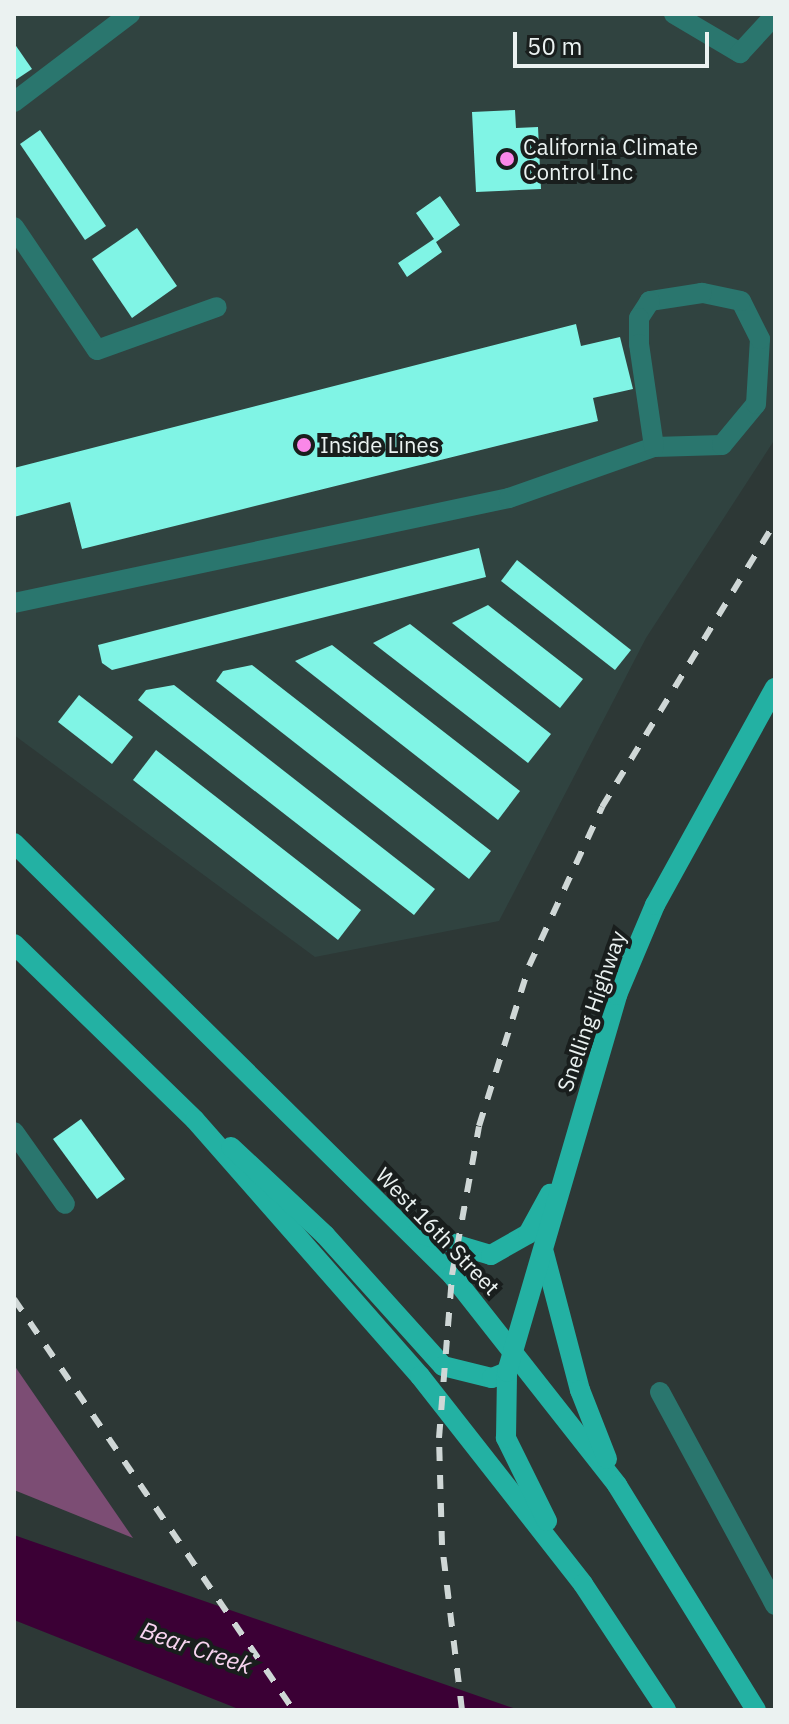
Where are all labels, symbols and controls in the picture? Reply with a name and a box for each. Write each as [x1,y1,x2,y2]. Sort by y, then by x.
scale bar [517,16,713,66]
text: 50 m [527,30,582,62]
place label: California Climate Control Inc [523,133,698,184]
marker: California Climate Control Inc [498,150,516,168]
place label: Inside Lines [320,432,439,458]
marker: Inside Lines [295,436,313,454]
street label: Snelling Highway [551,927,631,1095]
street label: West 16th Street [371,1162,505,1300]
water label: Bear Creek [137,1616,255,1680]

